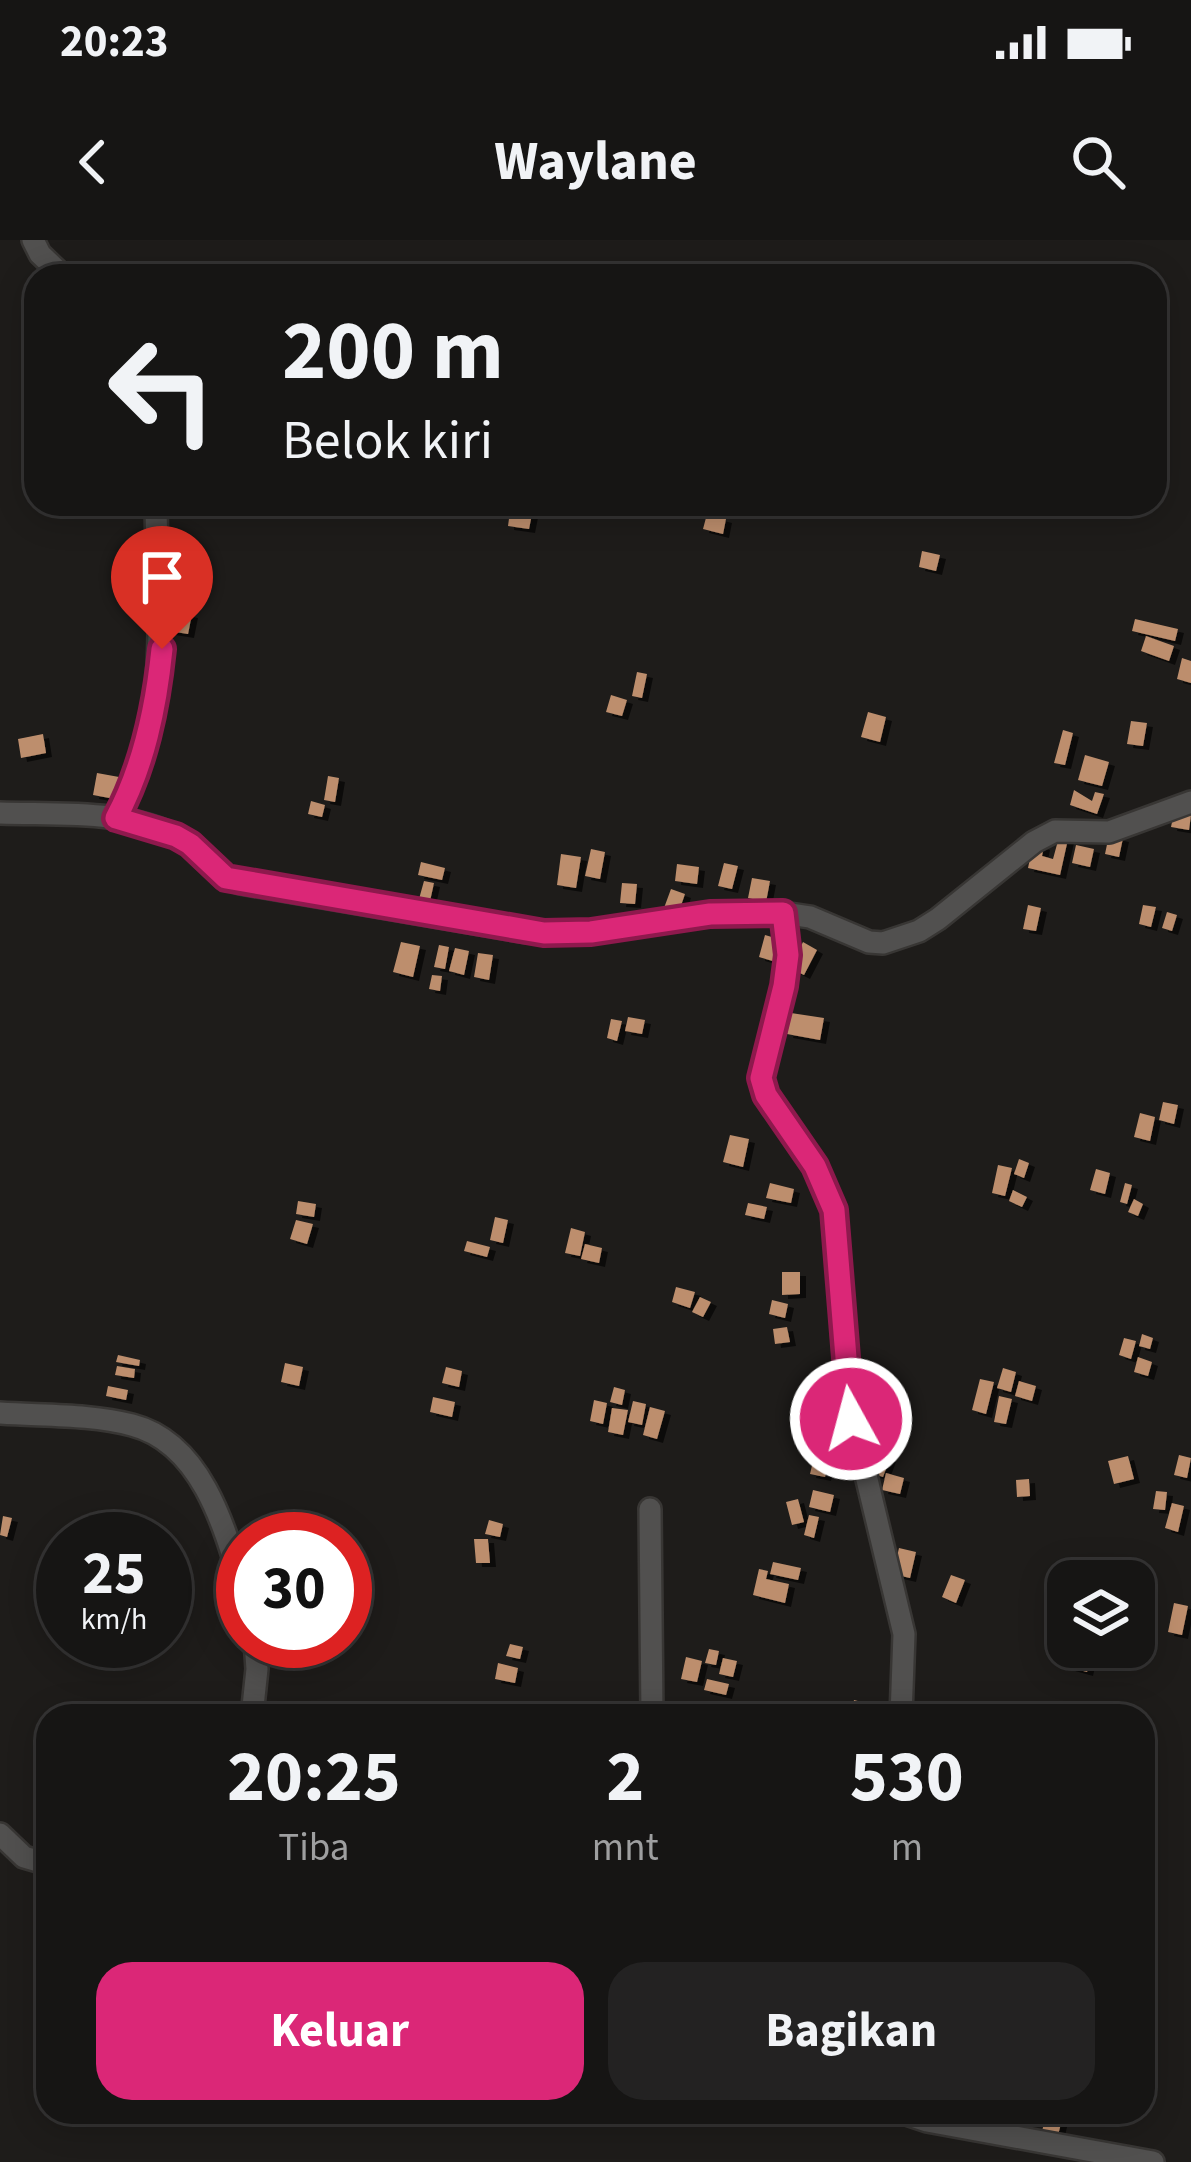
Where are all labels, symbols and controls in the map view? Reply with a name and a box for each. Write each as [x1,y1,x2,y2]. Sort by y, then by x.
text: 20:23 [60,10,169,74]
text: Waylane [494,124,697,201]
icon: back [60,129,126,195]
icon: search [1065,129,1131,195]
text: 200 m [282,292,504,412]
icon: left [84,312,240,468]
text: Belok kiri [282,403,493,480]
pin [111,526,213,649]
icon: arrive [129,544,195,610]
position arrow [788,1356,914,1482]
speed limit sign: 30 [216,1512,372,1668]
text: 25 [82,1532,146,1617]
map controls [1047,1560,1155,1668]
button: layers [1047,1560,1155,1668]
text: km/h [81,1598,147,1641]
text: 20:25 [227,1726,401,1829]
text: 2 [606,1726,644,1829]
text: 530 [850,1726,964,1829]
text: Tiba [278,1820,350,1876]
text: mnt [592,1820,659,1876]
text: m [891,1820,923,1876]
button: Keluar [96,1962,584,2100]
button: Bagikan [608,1962,1095,2100]

